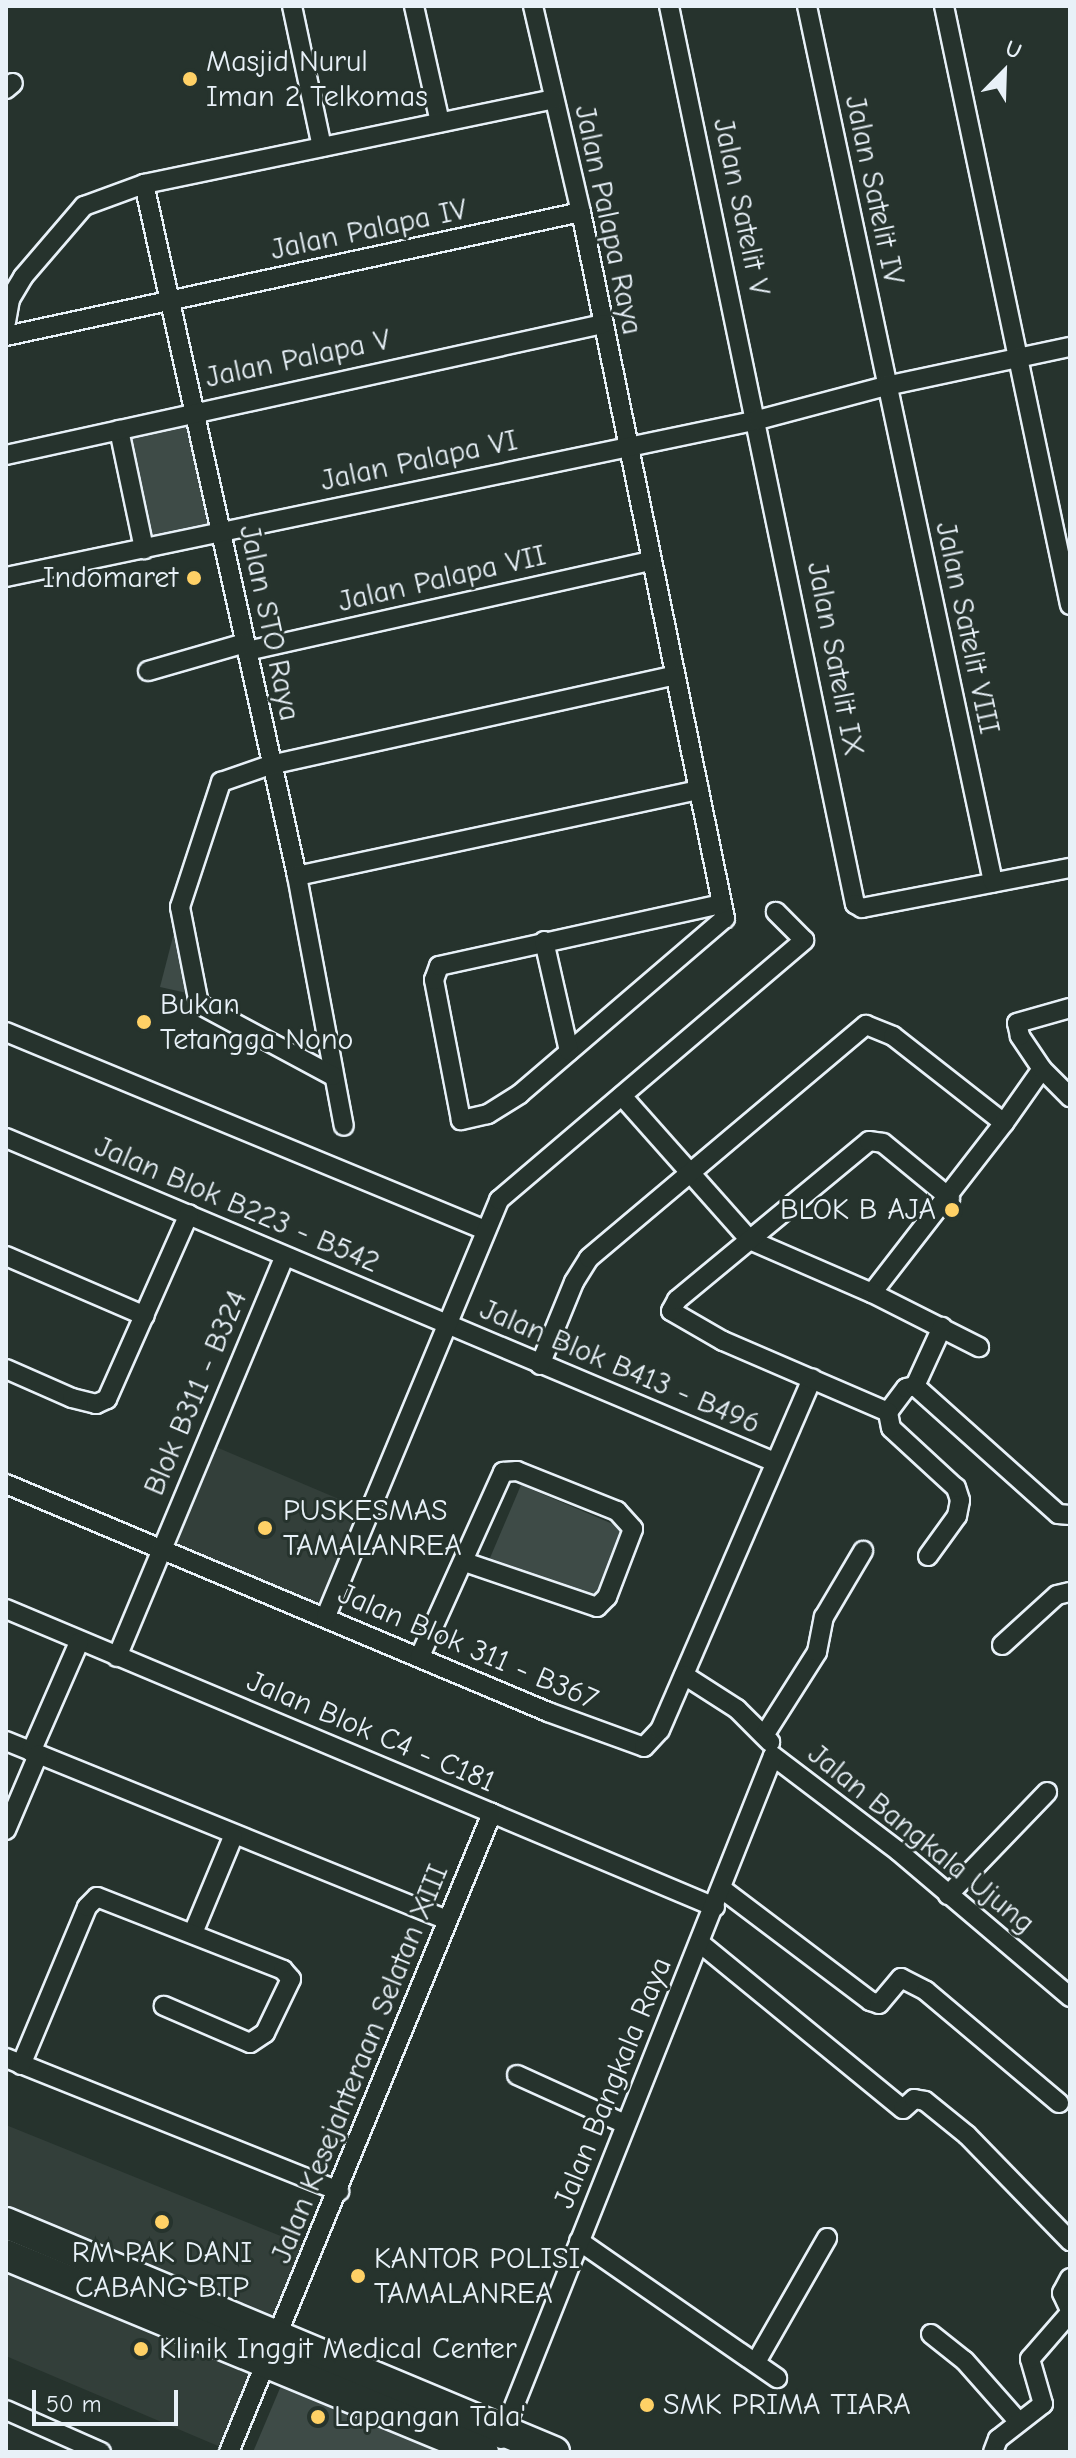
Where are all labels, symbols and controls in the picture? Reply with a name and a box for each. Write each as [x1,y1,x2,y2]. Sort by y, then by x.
north arrow [964,32,1044,112]
text: U [1002,35,1025,65]
place label: Masjid Nurul Iman 2 Telkomas [206,44,428,114]
marker: Masjid Nurul Iman 2 Telkomas [181,70,199,88]
street label: Jalan Satelit IV [836,92,912,288]
street label: Jalan Palapa Raya [566,102,650,338]
street label: Jalan Satelit V [705,115,777,299]
street label: Jalan Palapa IV [267,192,471,268]
street label: Jalan Palapa V [202,322,394,396]
street label: Jalan Palapa VI [317,423,521,499]
street label: Jalan Satelit VIII [927,519,1007,737]
street label: Jalan STO Raya [231,522,307,724]
street label: Jalan Palapa VII [335,538,549,620]
street label: Jalan Satelit IX [799,559,871,759]
place label: Indomaret [43,560,178,596]
marker: Indomaret [185,569,203,587]
place label: Bukan Tetangga Nono [160,987,353,1058]
marker: Bukan Tetangga Nono [135,1013,153,1031]
street label: Jalan Blok B223 - B542 [89,1129,385,1281]
place label: BLOK B AJA [780,1192,936,1228]
marker: BLOK B AJA [943,1201,961,1219]
street label: Blok B311 - B324 [137,1285,255,1501]
street label: Jalan Blok B413 - B496 [474,1292,766,1442]
place label: PUSKESMAS TAMALANREA [283,1493,462,1564]
marker: PUSKESMAS TAMALANREA [254,1517,276,1539]
street label: Jalan Blok 311 - B367 [333,1576,603,1718]
street label: Jalan Blok C4 - C181 [241,1663,501,1801]
street label: Jalan Bangkala Ujung [800,1736,1042,1942]
street label: Jalan Kesejahteraan Selatan XIII [263,1859,457,2269]
street label: Jalan Bangkala Raya [546,1952,680,2214]
marker: RM PAK DANI CABANG BTP [153,2213,171,2231]
place label: RM PAK DANI CABANG BTP [72,2235,252,2306]
place label: KANTOR POLISI TAMALANREA [374,2241,580,2312]
marker: KANTOR POLISI TAMALANREA [349,2267,367,2285]
place label: Klinik Inggit Medical Center [159,2331,517,2367]
marker: Klinik Inggit Medical Center [130,2338,152,2360]
scale bar [36,2374,182,2424]
place label: SMK PRIMA TIARA [663,2387,911,2423]
text: 50 m [46,2390,102,2418]
marker: SMK PRIMA TIARA [638,2396,656,2414]
place label: Lapangan Tala' [334,2399,526,2435]
marker: Lapangan Tala' [309,2408,327,2426]

